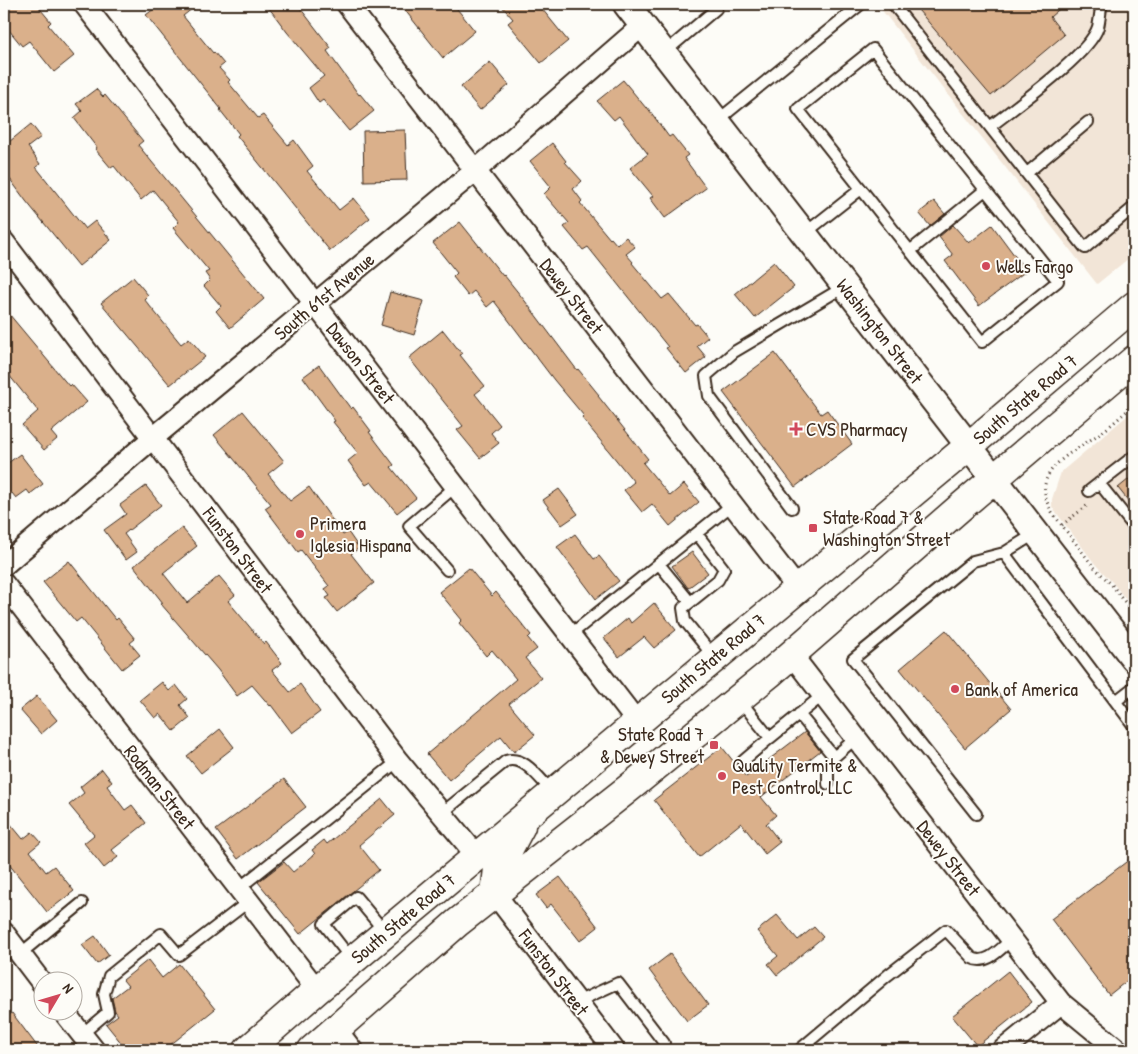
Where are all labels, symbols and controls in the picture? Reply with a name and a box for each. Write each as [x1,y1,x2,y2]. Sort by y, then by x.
street label: South 61st Avenue [268,246,380,346]
street label: Dewey Street [534,253,610,340]
place label: Wells Fargo [996,253,1073,279]
marker: Wells Fargo [980,260,992,272]
street label: Washington Street [831,273,930,389]
street label: Dawson Street [321,317,402,410]
street label: South State Road 7 [967,348,1083,450]
place label: CVS Pharmacy [806,416,908,442]
marker: CVS Pharmacy [790,423,802,435]
street label: Funston Street [196,501,279,599]
place label: State Road 7 & Washington Street [823,504,951,552]
place label: Primera Iglesia Hispana [310,510,412,558]
marker: State Road 7 & Washington Street [807,522,819,534]
marker: Primera Iglesia Hispana [294,528,306,540]
street label: South State Road 7 [655,607,771,709]
place label: Bank of America [965,676,1078,702]
marker: Bank of America [949,683,961,695]
place label: State Road 7 & Dewey Street [600,721,704,769]
street label: Rodman Street [119,739,202,835]
marker: State Road 7 & Dewey Street [708,739,720,751]
place label: Quality Termite & Pest Control, LLC [732,752,857,800]
marker: Quality Termite & Pest Control, LLC [716,770,728,782]
street label: Dewey Street [911,815,987,902]
street label: South State Road 7 [345,867,461,969]
street label: Funston Street [512,923,595,1021]
north arrow [32,972,82,1022]
text: N [59,979,79,997]

